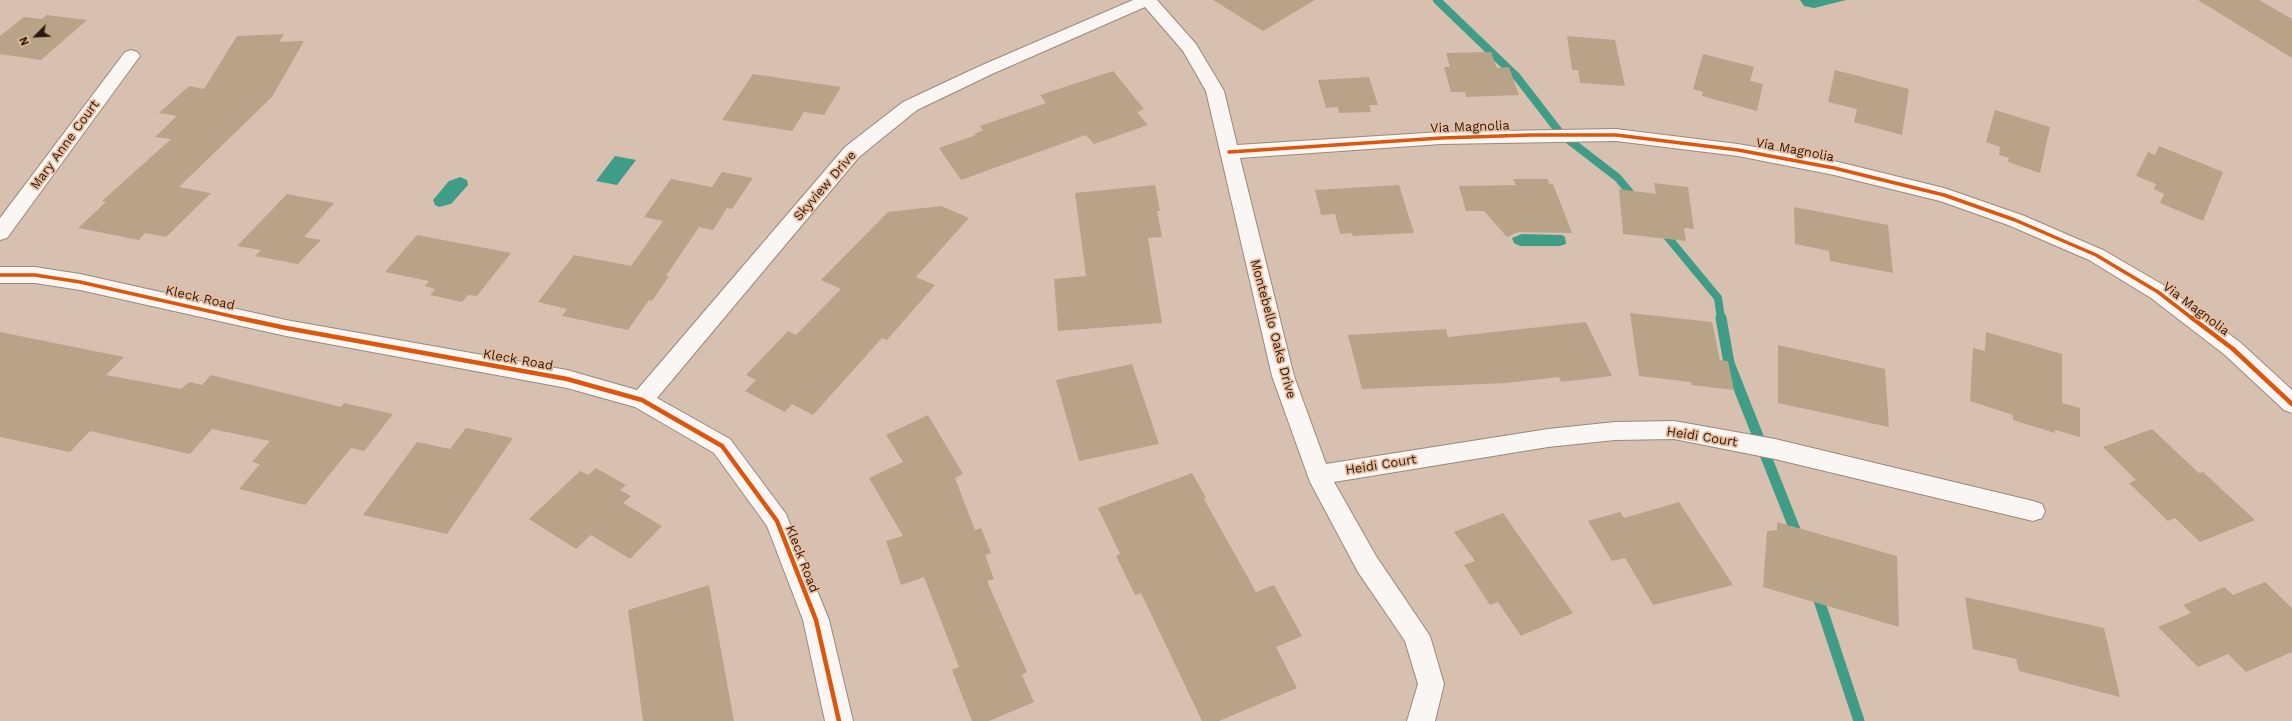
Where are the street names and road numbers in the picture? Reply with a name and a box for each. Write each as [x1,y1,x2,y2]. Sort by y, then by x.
street label: Mary Anne Court [27,97,103,193]
street label: Via Magnolia [1430,118,1510,136]
street label: Via Magnolia [1754,135,1836,165]
street label: Skyview Drive [790,148,860,224]
street label: Montebello Oaks Drive [1247,258,1299,400]
street label: Via Magnolia [2160,279,2232,339]
street label: Kleck Road [164,282,236,314]
street label: Kleck Road [482,346,554,374]
street label: Heidi Court [1665,424,1739,450]
street label: Heidi Court [1344,452,1418,478]
street label: Kleck Road [782,523,822,595]

